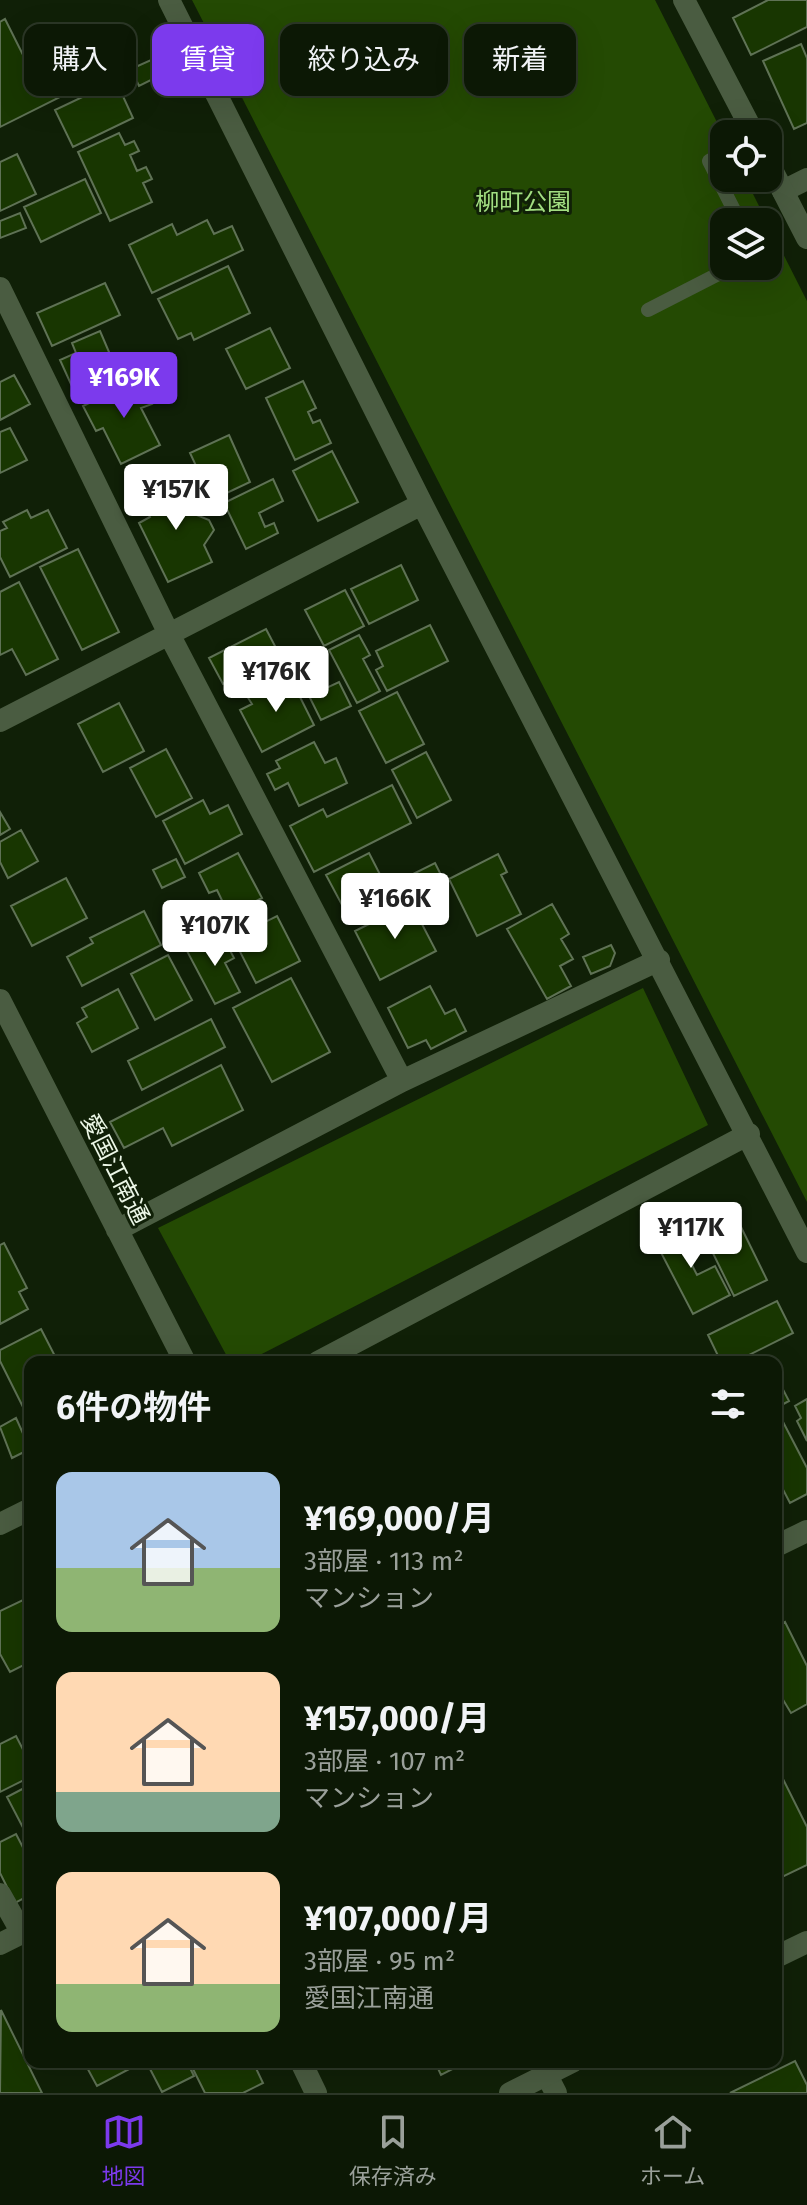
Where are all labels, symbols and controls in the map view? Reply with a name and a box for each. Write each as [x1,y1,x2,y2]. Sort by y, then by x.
chip: 購入 [24,24,136,96]
chip: 賃貸 [152,24,264,96]
chip: 絞り込み [280,24,448,96]
chip: 新着 [464,24,576,96]
map controls [710,120,782,280]
button: locate [710,120,782,192]
park label: 柳町公園 [475,188,571,216]
button: layers [710,208,782,280]
pin: ¥169K [68,352,180,420]
text: ¥169K [88,362,160,393]
pin: ¥157K [120,464,232,532]
text: ¥157K [142,474,210,505]
pin: ¥176K [220,646,332,714]
text: ¥176K [242,656,310,687]
pin: ¥166K [339,873,451,941]
text: ¥166K [359,883,431,914]
pin: ¥107K [159,900,271,968]
text: ¥107K [180,910,250,941]
street label: 愛国江南通 [75,1109,155,1229]
pin: ¥117K [635,1202,747,1270]
text: ¥117K [658,1212,724,1243]
icon: filters [706,1382,750,1426]
text: 6件の物件 [56,1387,211,1428]
text: ¥169,000/月 [304,1498,495,1539]
icon: home [120,1504,216,1600]
text: 3部屋 · 113 m² [304,1546,464,1577]
text: マンション [304,1583,434,1614]
text: ¥157,000/月 [304,1698,490,1739]
icon: home [120,1704,216,1800]
text: 3部屋 · 107 m² [304,1746,465,1777]
text: マンション [304,1783,434,1814]
text: ¥107,000/月 [304,1898,492,1939]
icon: home [120,1904,216,2000]
text: 3部屋 · 95 m² [304,1946,455,1977]
text: 愛国江南通 [304,1983,434,2014]
tab: 地図 [102,2110,146,2190]
tab: 保存済み [349,2110,437,2190]
tab: ホーム [640,2110,705,2190]

